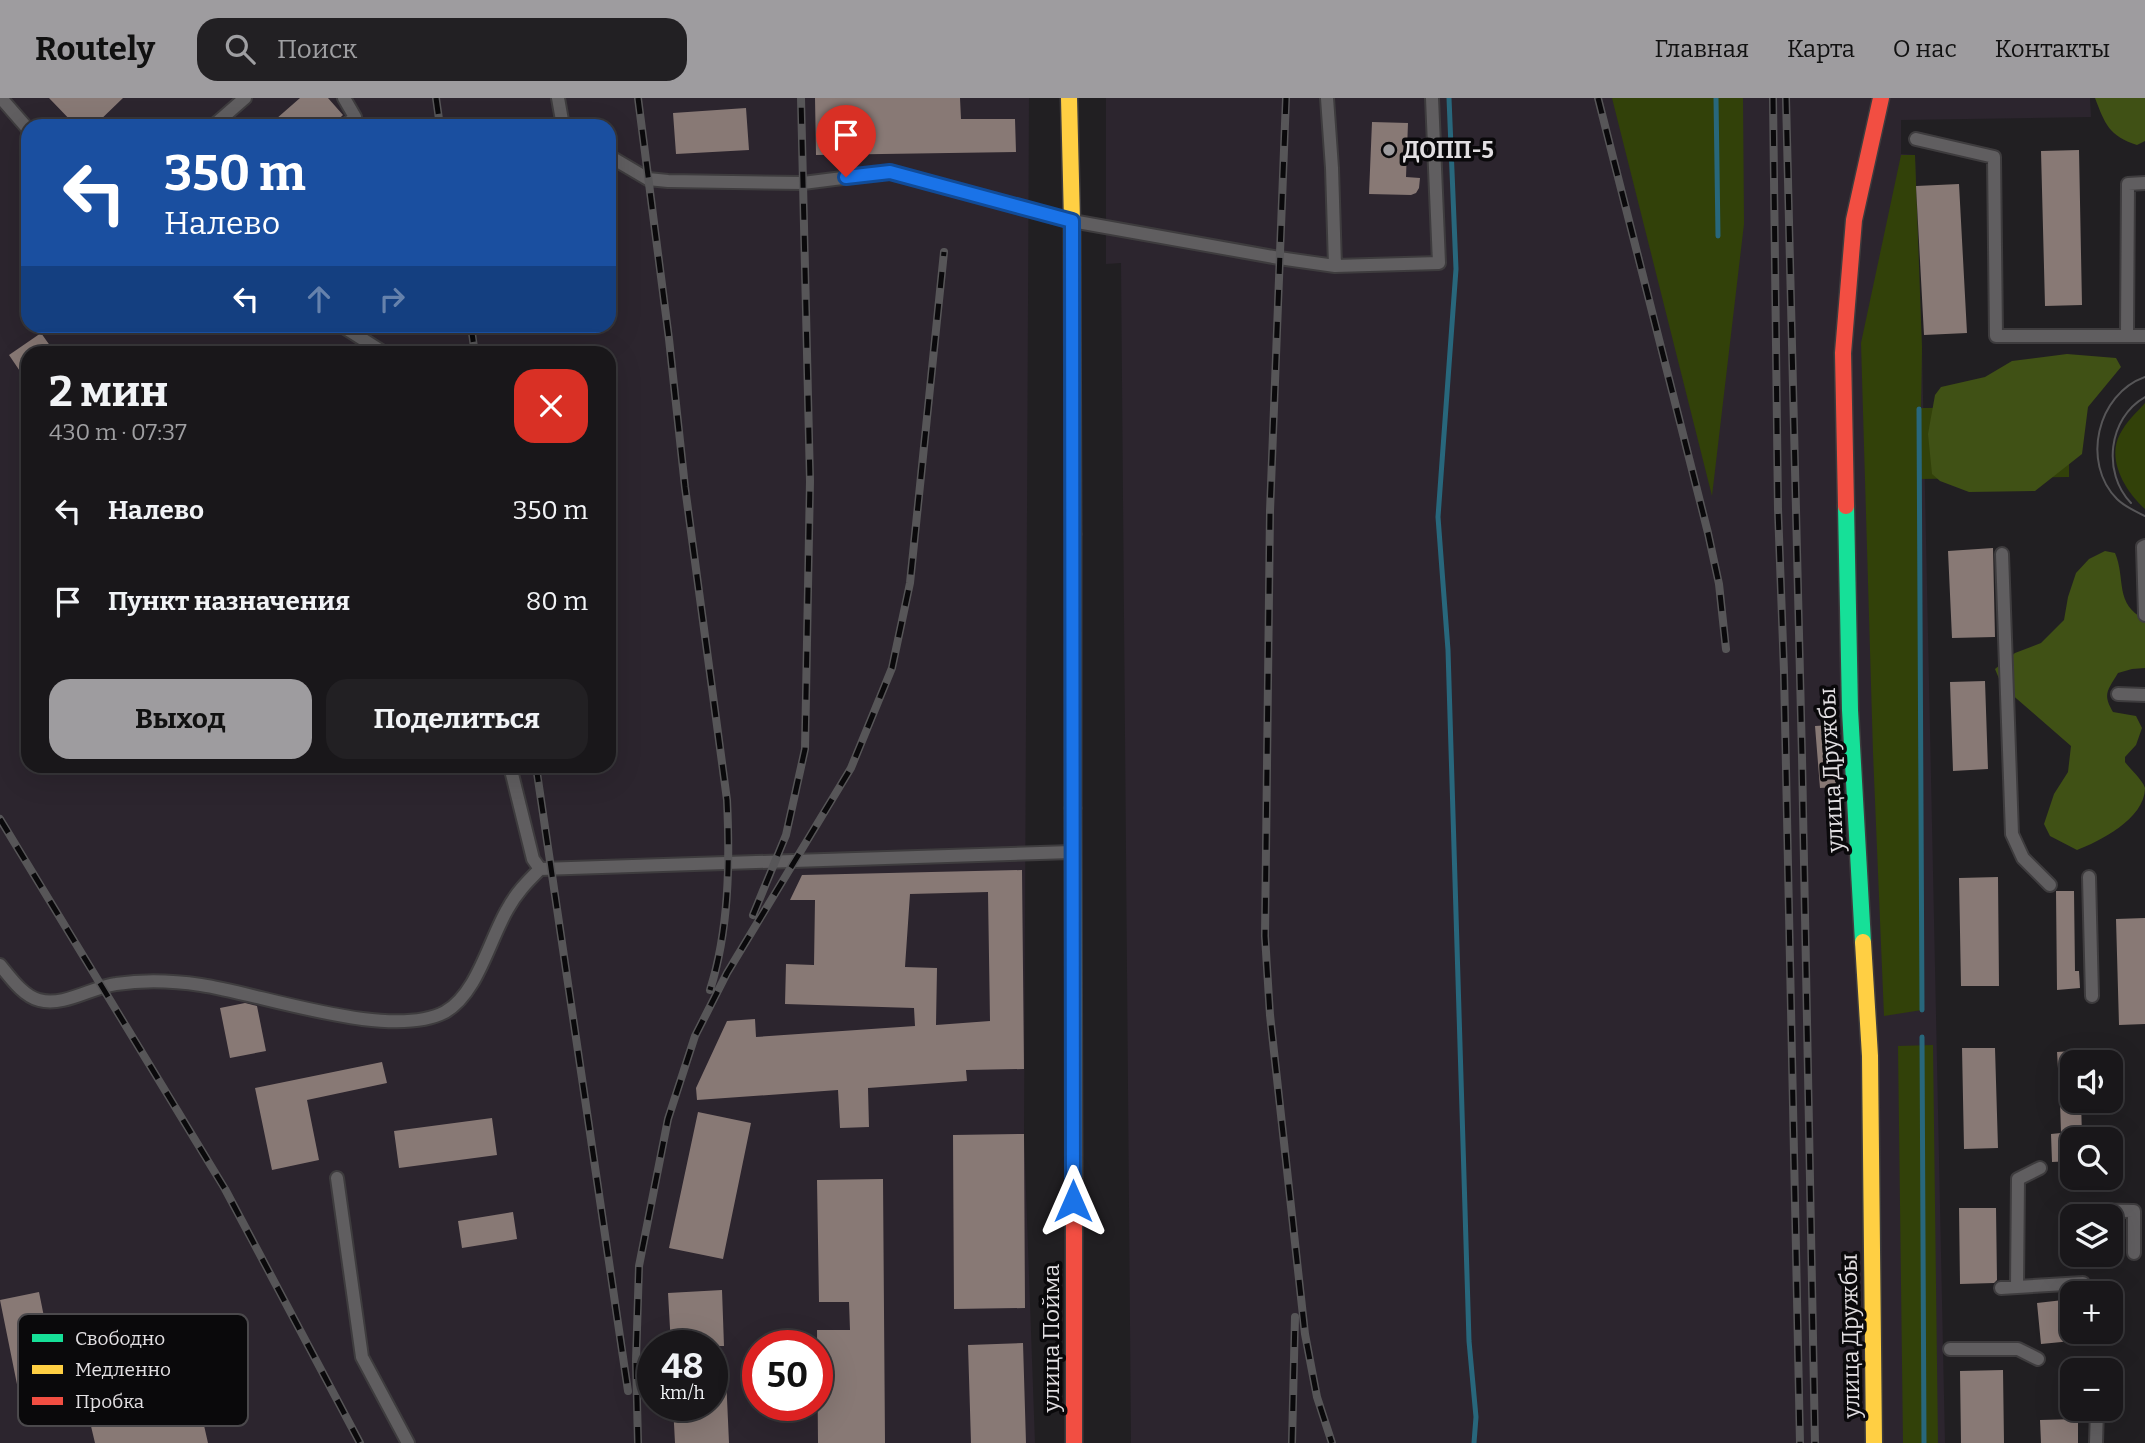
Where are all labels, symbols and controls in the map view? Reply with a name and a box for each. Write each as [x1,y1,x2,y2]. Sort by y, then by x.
search box [197,18,687,81]
text: Routely [35,29,155,69]
icon: search [221,30,259,68]
text: Поиск [277,34,357,65]
text: Главная [1654,35,1749,63]
text: Карта [1787,35,1855,63]
text: О нас [1893,35,1957,63]
text: Контакты [1995,35,2110,63]
pin [816,105,876,177]
icon: arrive [827,116,865,154]
place label: ДОПП-5 [1403,136,1494,164]
marker: ДОПП-5 [1381,142,1397,158]
text: 350 m [164,144,306,203]
icon: left [49,147,140,238]
text: Налево [164,204,280,242]
icon: left [227,280,265,318]
icon: ahead [300,280,338,318]
icon: right [373,280,411,318]
text: 2 мин [49,367,168,417]
button: close [514,369,588,443]
text: 430 m · 07:37 [49,418,187,446]
icon: left [49,492,87,530]
text: Налево [108,495,204,526]
text: 350 m [513,495,588,526]
icon: arrive [49,583,87,621]
text: Пункт назначения [108,586,350,617]
text: 80 m [526,586,588,617]
button: Выход [49,679,312,759]
button: Поделиться [326,679,588,759]
street label: улица Дружбы [1813,687,1849,854]
map controls [2060,1050,2123,1421]
button: sound [2060,1050,2123,1113]
button: search [2060,1127,2123,1190]
position arrow [1036,1164,1110,1238]
button: layers [2060,1204,2123,1267]
street label: улица Дружбы [1835,1253,1865,1420]
street label: улица Пойма [1037,1263,1065,1413]
button: + [2060,1281,2123,1344]
legend [18,1314,248,1426]
text: Свободно [75,1327,165,1350]
speed limit sign: 50 [742,1330,833,1421]
text: 48 [661,1345,704,1387]
text: Медленно [75,1358,171,1381]
button: − [2060,1358,2123,1421]
text: km/h [660,1382,705,1404]
text: Пробка [75,1390,145,1413]

